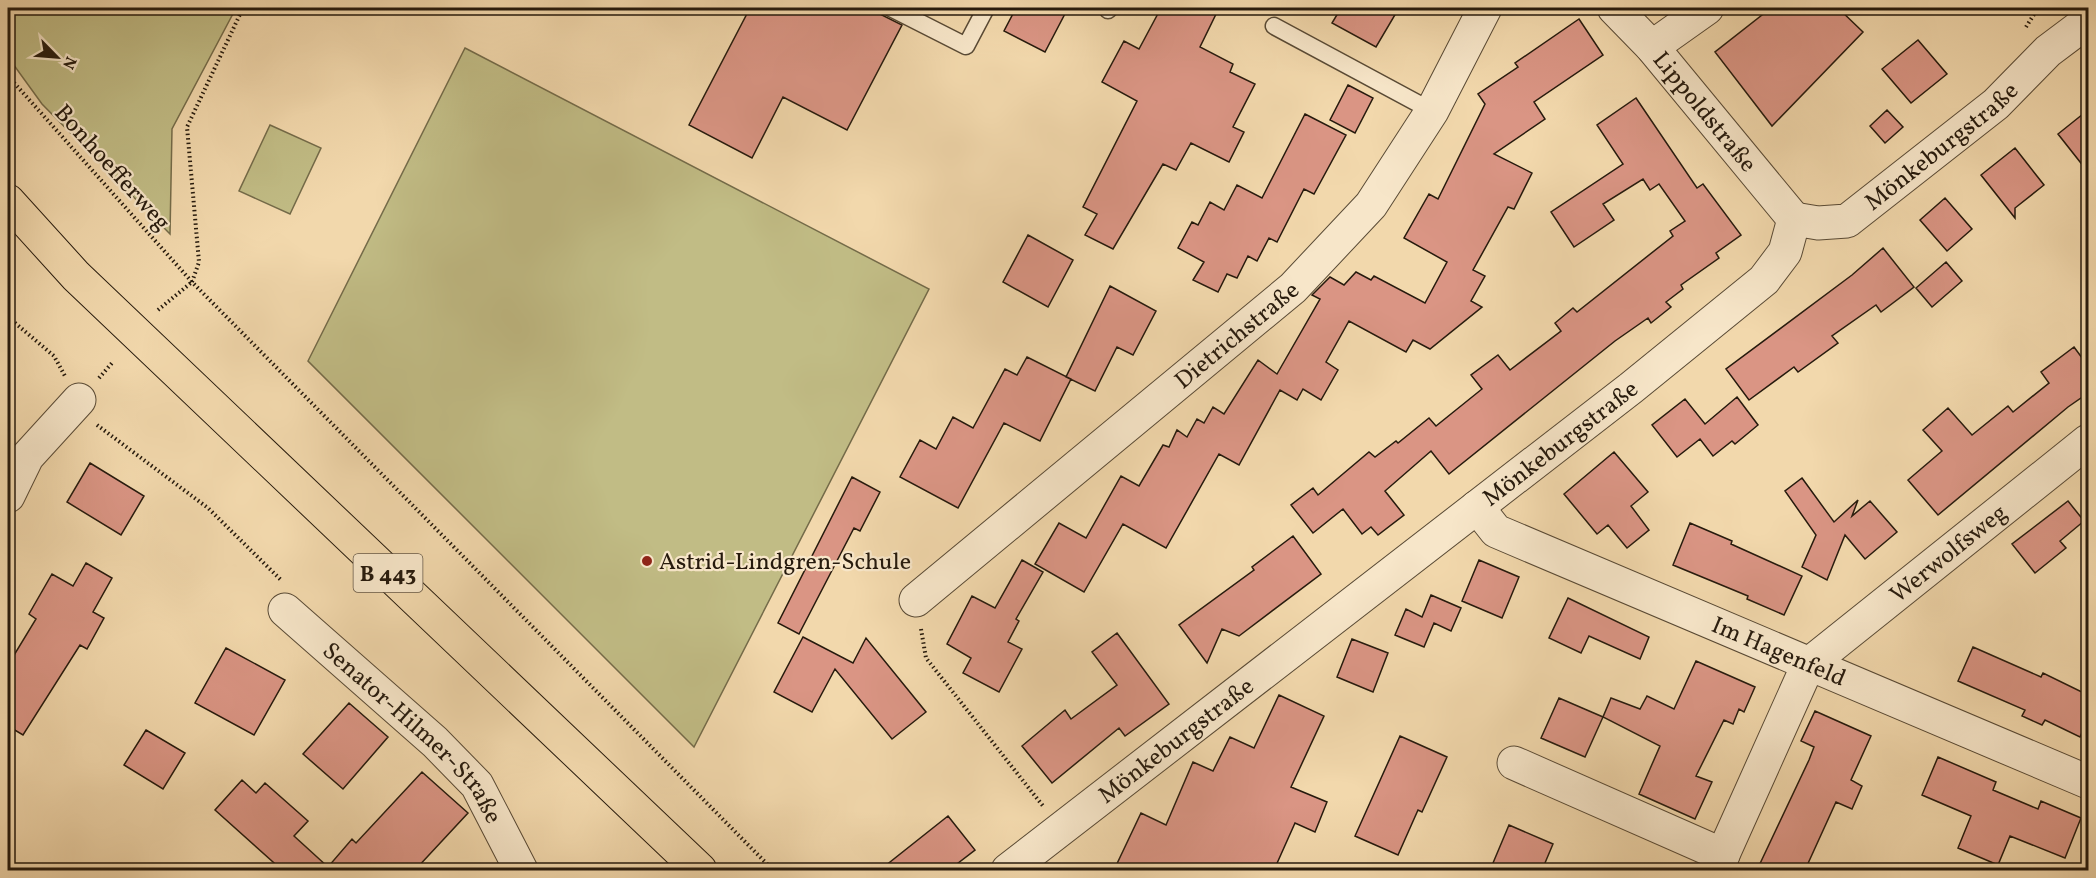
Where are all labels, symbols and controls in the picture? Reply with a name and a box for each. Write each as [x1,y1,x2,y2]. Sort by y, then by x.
north arrow [27,27,87,87]
street label: Lippoldstraße [1643,45,1764,181]
text: N [56,53,81,73]
street label: Mönkeburgstraße [1858,75,2027,220]
street label: Bonhoefferweg [45,98,178,239]
street label: Dietrichstraße [1168,274,1307,398]
street label: Mönkeburgstraße [1476,373,1646,516]
street label: Werwolfsweg [1883,497,2015,612]
place label: Astrid-Lindgren-Schule [659,546,911,580]
road number: B 443 [354,554,422,592]
marker: Astrid-Lindgren-Schule [640,554,654,568]
street label: Im Hagenfeld [1706,609,1851,696]
street label: Senator-Hilmer-Straße [314,635,509,830]
street label: Mönkeburgstraße [1092,671,1262,813]

